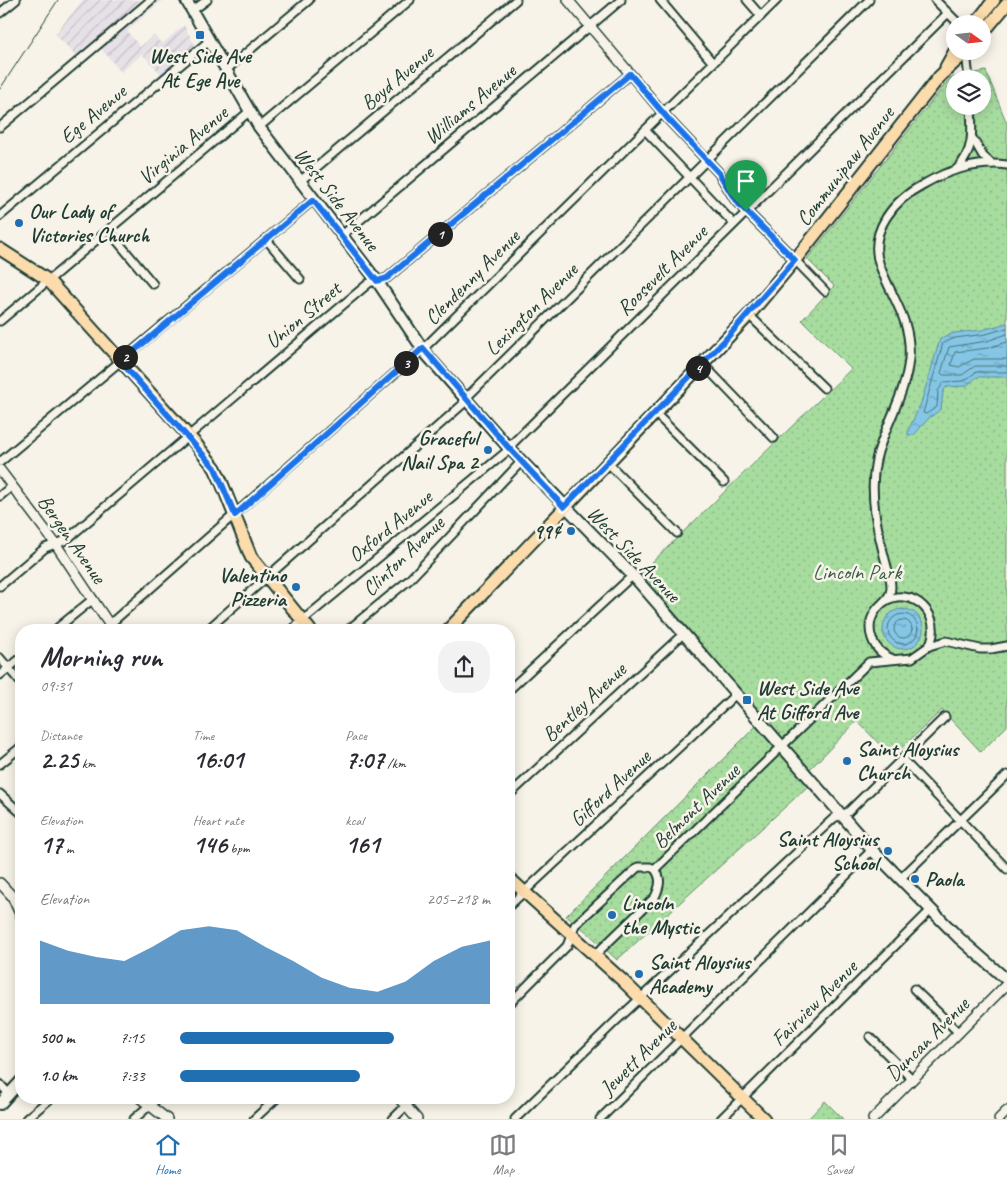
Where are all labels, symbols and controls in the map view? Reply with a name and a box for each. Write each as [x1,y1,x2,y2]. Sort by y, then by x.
north arrow [946,15,991,60]
map controls [946,15,991,115]
marker: West Side Ave At Ege Ave [194,29,206,41]
street label: Boyd Avenue [355,39,440,116]
place label: West Side Ave At Ege Ave [149,43,253,93]
street label: Williams Avenue [419,57,522,150]
button: layers [946,70,991,115]
street label: Ege Avenue [54,77,133,149]
street label: Virginia Avenue [133,99,235,190]
street label: Communipaw Avenue [790,99,901,231]
street label: West Side Avenue [289,142,386,257]
pin [725,160,767,211]
icon: arrive [732,167,760,195]
place label: Our Lady of Victories Church [29,198,150,248]
marker: Our Lady of Victories Church [13,217,25,229]
street label: Roosevelt Avenue [611,218,714,321]
pin: 1 [428,222,452,246]
street label: Clendenny Avenue [419,223,526,330]
text: 1 [437,226,444,243]
street label: Lexington Avenue [479,256,584,361]
street label: Union Street [260,275,348,354]
pin: 2 [112,344,138,370]
text: 2 [122,349,129,366]
pin: 3 [394,350,418,376]
text: 3 [403,355,410,372]
pin: 4 [686,356,710,380]
text: 4 [695,360,702,377]
place label: Graceful Nail Spa 2 [401,425,482,475]
marker: Graceful Nail Spa 2 [482,444,494,456]
street label: Oxford Avenue [343,483,439,568]
street label: Bergen Avenue [32,490,113,589]
street label: West Side Avenue [582,500,687,608]
street label: Clinton Avenue [356,510,450,602]
place label: 99¢ [533,518,564,544]
marker: 99¢ [565,525,577,537]
park label: Lincoln Park [813,559,902,585]
place label: Valentino Pizzeria [219,562,288,612]
marker: Valentino Pizzeria [290,581,302,593]
text: Morning run [40,639,162,674]
button: share [438,641,490,693]
street label: Bentley Avenue [537,656,632,747]
place label: West Side Ave At Gifford Ave [757,675,860,725]
text: 09:31 [40,676,72,696]
marker: West Side Ave At Gifford Ave [741,694,753,706]
text: Distance [40,727,82,744]
text: Time [193,727,214,744]
text: Pace [345,727,367,744]
place label: Saint Aloysius Church [857,736,961,786]
street label: Gifford Avenue [564,743,657,832]
text: 2.25 [40,744,78,776]
text: 16:01 [193,744,243,776]
text: 7:07 [345,744,384,776]
text: km [78,755,95,772]
text: /km [384,755,406,772]
marker: Saint Aloysius Church [841,755,853,767]
street label: Belmont Avenue [647,757,746,854]
text: Elevation [40,812,83,829]
text: Heart rate [193,812,244,829]
text: kcal [345,812,364,829]
place label: Saint Aloysius School [777,826,882,876]
text: 17 [40,829,62,861]
text: 146 [193,829,227,861]
text: 161 [345,829,380,861]
text: m [62,840,74,857]
text: bpm [227,840,250,857]
marker: Saint Aloysius School [882,845,894,857]
place label: Paola [925,866,966,892]
marker: Paola [909,873,921,885]
text: Elevation [40,889,89,909]
text: 205–218 m [427,889,490,909]
place label: Lincoln the Mystic [622,890,701,940]
marker: Lincoln the Mystic [606,909,618,921]
place label: Saint Aloysius Academy [649,949,753,999]
street label: Fairview Avenue [765,953,864,1052]
marker: Saint Aloysius Academy [633,968,645,980]
street label: Duncan Avenue [880,991,975,1086]
street label: Jewett Avenue [593,1012,683,1102]
text: 500 m [40,1028,74,1048]
text: 7:15 [120,1028,145,1048]
text: 1.0 km [40,1066,77,1086]
text: 7:33 [120,1066,145,1086]
tab: Home [154,1131,182,1178]
tab: Map [489,1131,517,1178]
tab: Saved [825,1131,853,1178]

